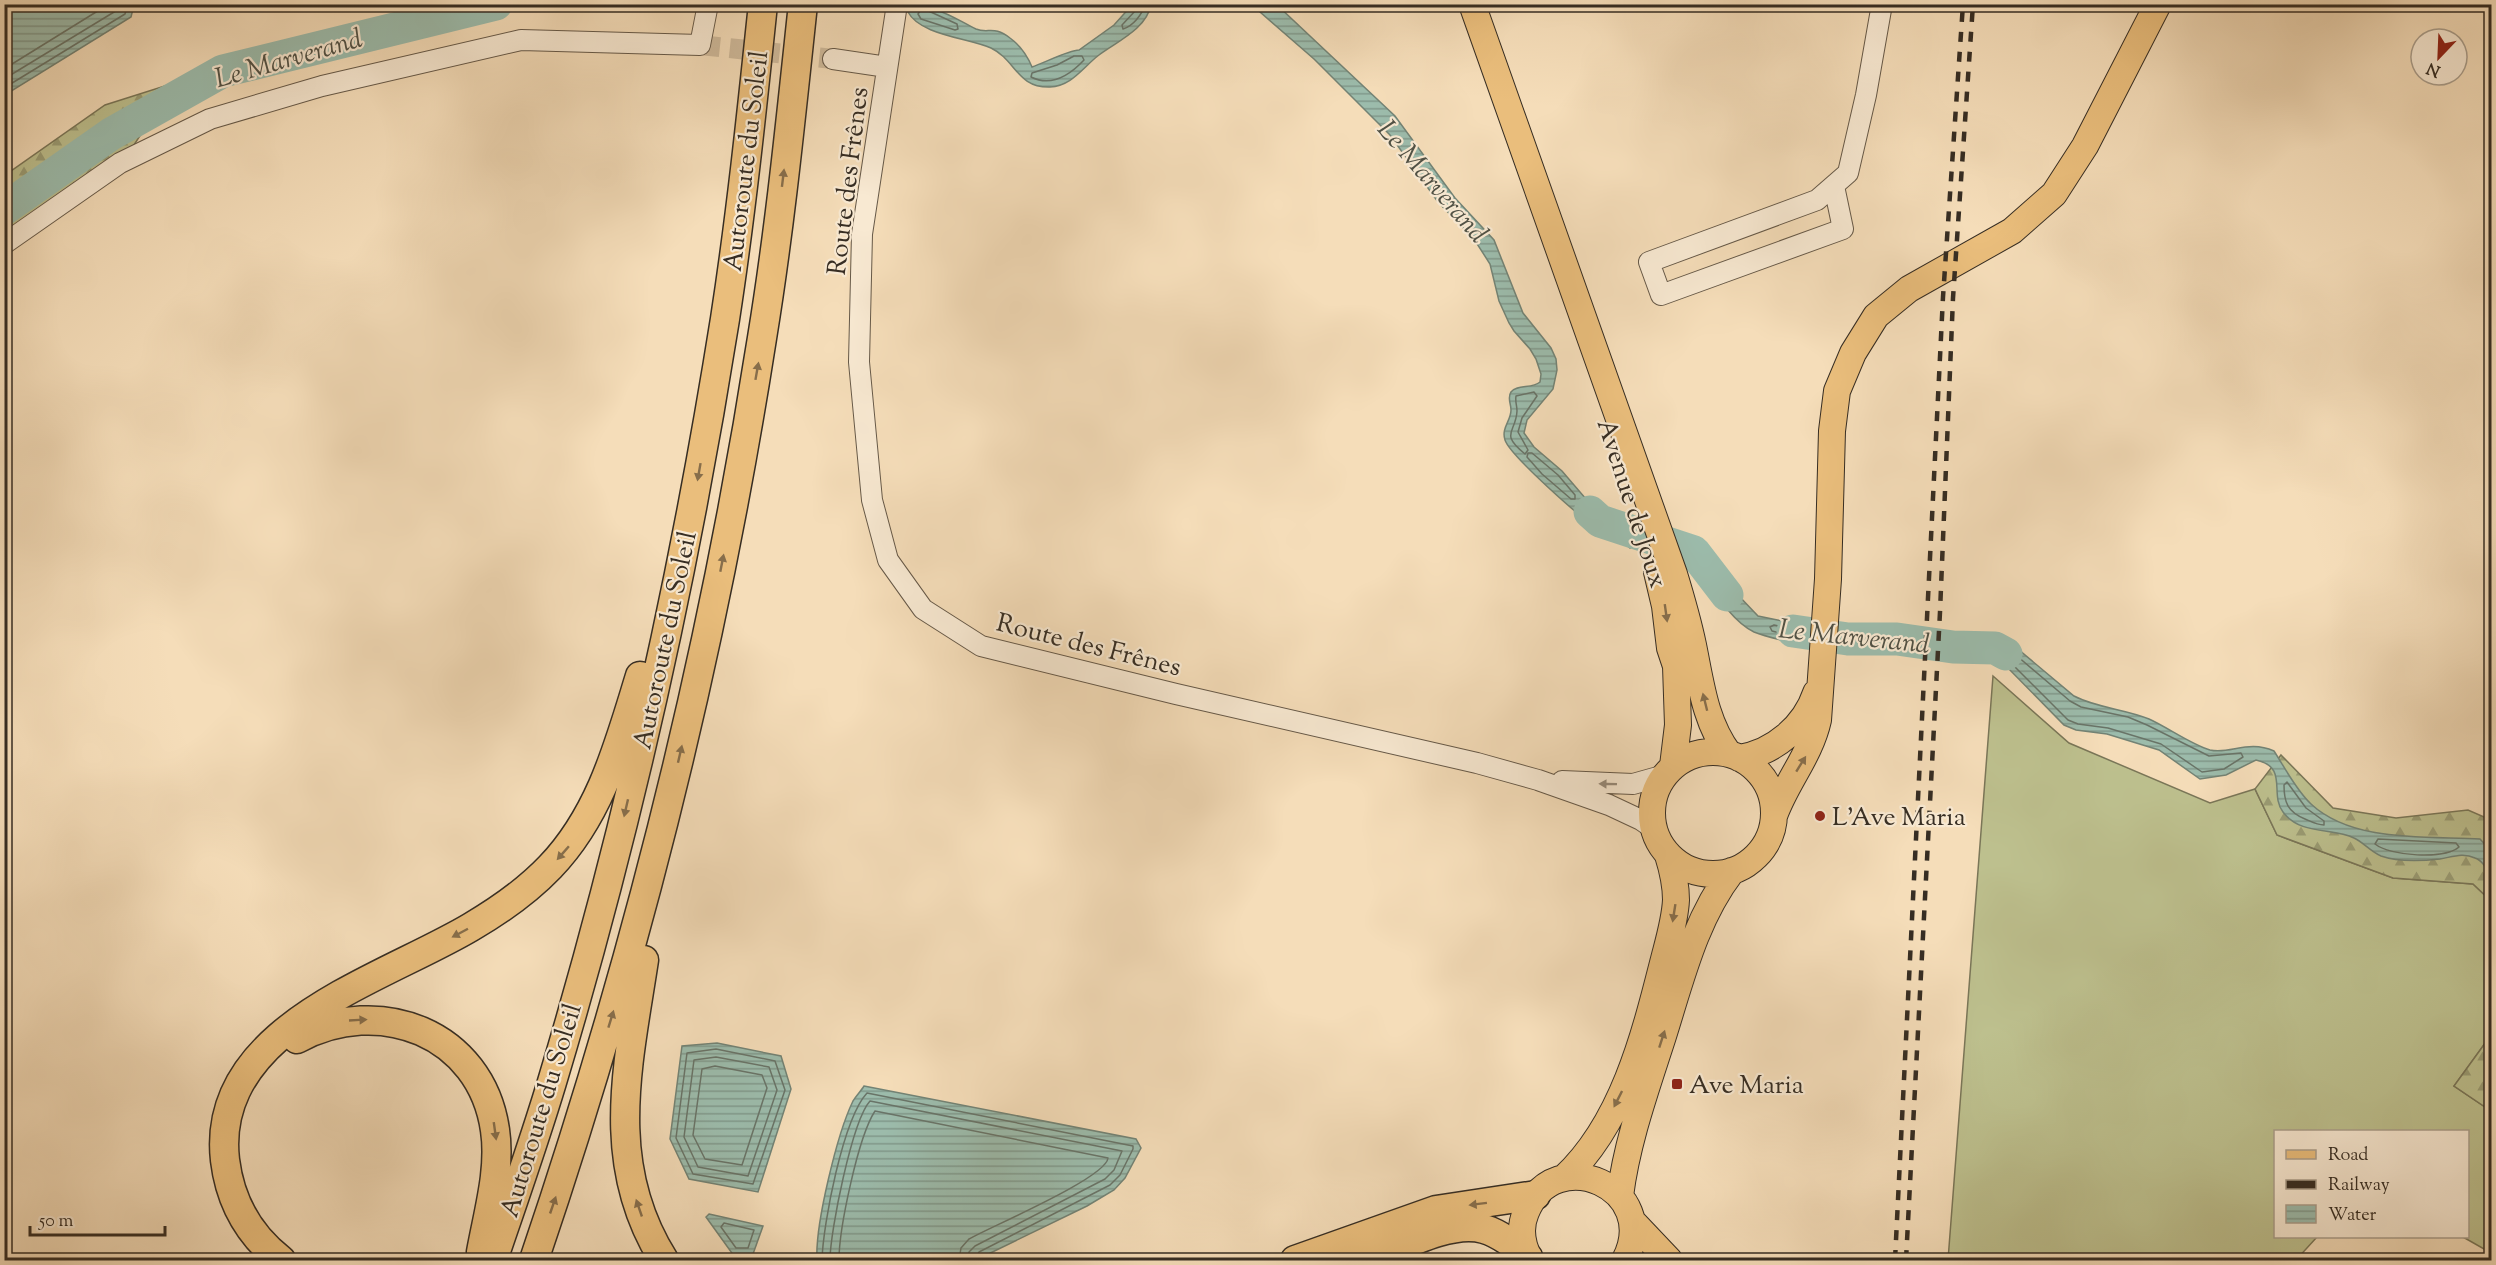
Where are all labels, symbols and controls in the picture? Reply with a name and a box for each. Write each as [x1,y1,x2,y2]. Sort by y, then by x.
water label: Le Marverand [210,21,368,100]
north arrow [2409,27,2469,87]
street label: Autoroute du Soleil [716,49,779,274]
text: N [2424,55,2444,82]
street label: Route des Frênes [820,85,879,277]
water label: Le Marverand [1367,112,1496,253]
one-way arrow [779,169,788,188]
one-way arrow [752,362,761,381]
street label: Avenue de Joux [1586,415,1675,593]
one-way arrow [694,463,703,482]
street label: Autoroute du Soleil [625,528,708,753]
one-way arrow [718,554,727,573]
one-way arrow [1661,603,1670,622]
street label: Route des Frênes [992,606,1185,687]
water label: Le Marverand [1776,611,1932,666]
one-way arrow [1699,693,1709,711]
one-way arrow [675,744,685,763]
one-way arrow [1795,756,1806,772]
one-way arrow [1598,779,1617,789]
one-way arrow [621,799,631,817]
place label: L'Ave Maria [1832,800,1966,837]
marker: L'Ave Maria [1813,809,1827,823]
one-way arrow [557,845,570,860]
one-way arrow [1669,903,1678,922]
one-way arrow [451,927,469,937]
street label: Autoroute du Soleil [492,999,593,1222]
one-way arrow [607,1010,616,1028]
one-way arrow [349,1015,368,1024]
one-way arrow [1658,1030,1667,1048]
place label: Ave Maria [1689,1068,1804,1105]
marker: Ave Maria [1670,1077,1684,1091]
one-way arrow [1613,1090,1623,1107]
one-way arrow [490,1122,499,1141]
legend [2274,1130,2469,1238]
text: Road [2328,1143,2368,1169]
text: Railway [2328,1173,2390,1199]
one-way arrow [549,1196,558,1214]
scale bar [30,1199,165,1237]
one-way arrow [633,1199,643,1217]
one-way arrow [1469,1199,1488,1209]
text: Water [2328,1203,2377,1229]
text: 50 m [38,1209,74,1235]

